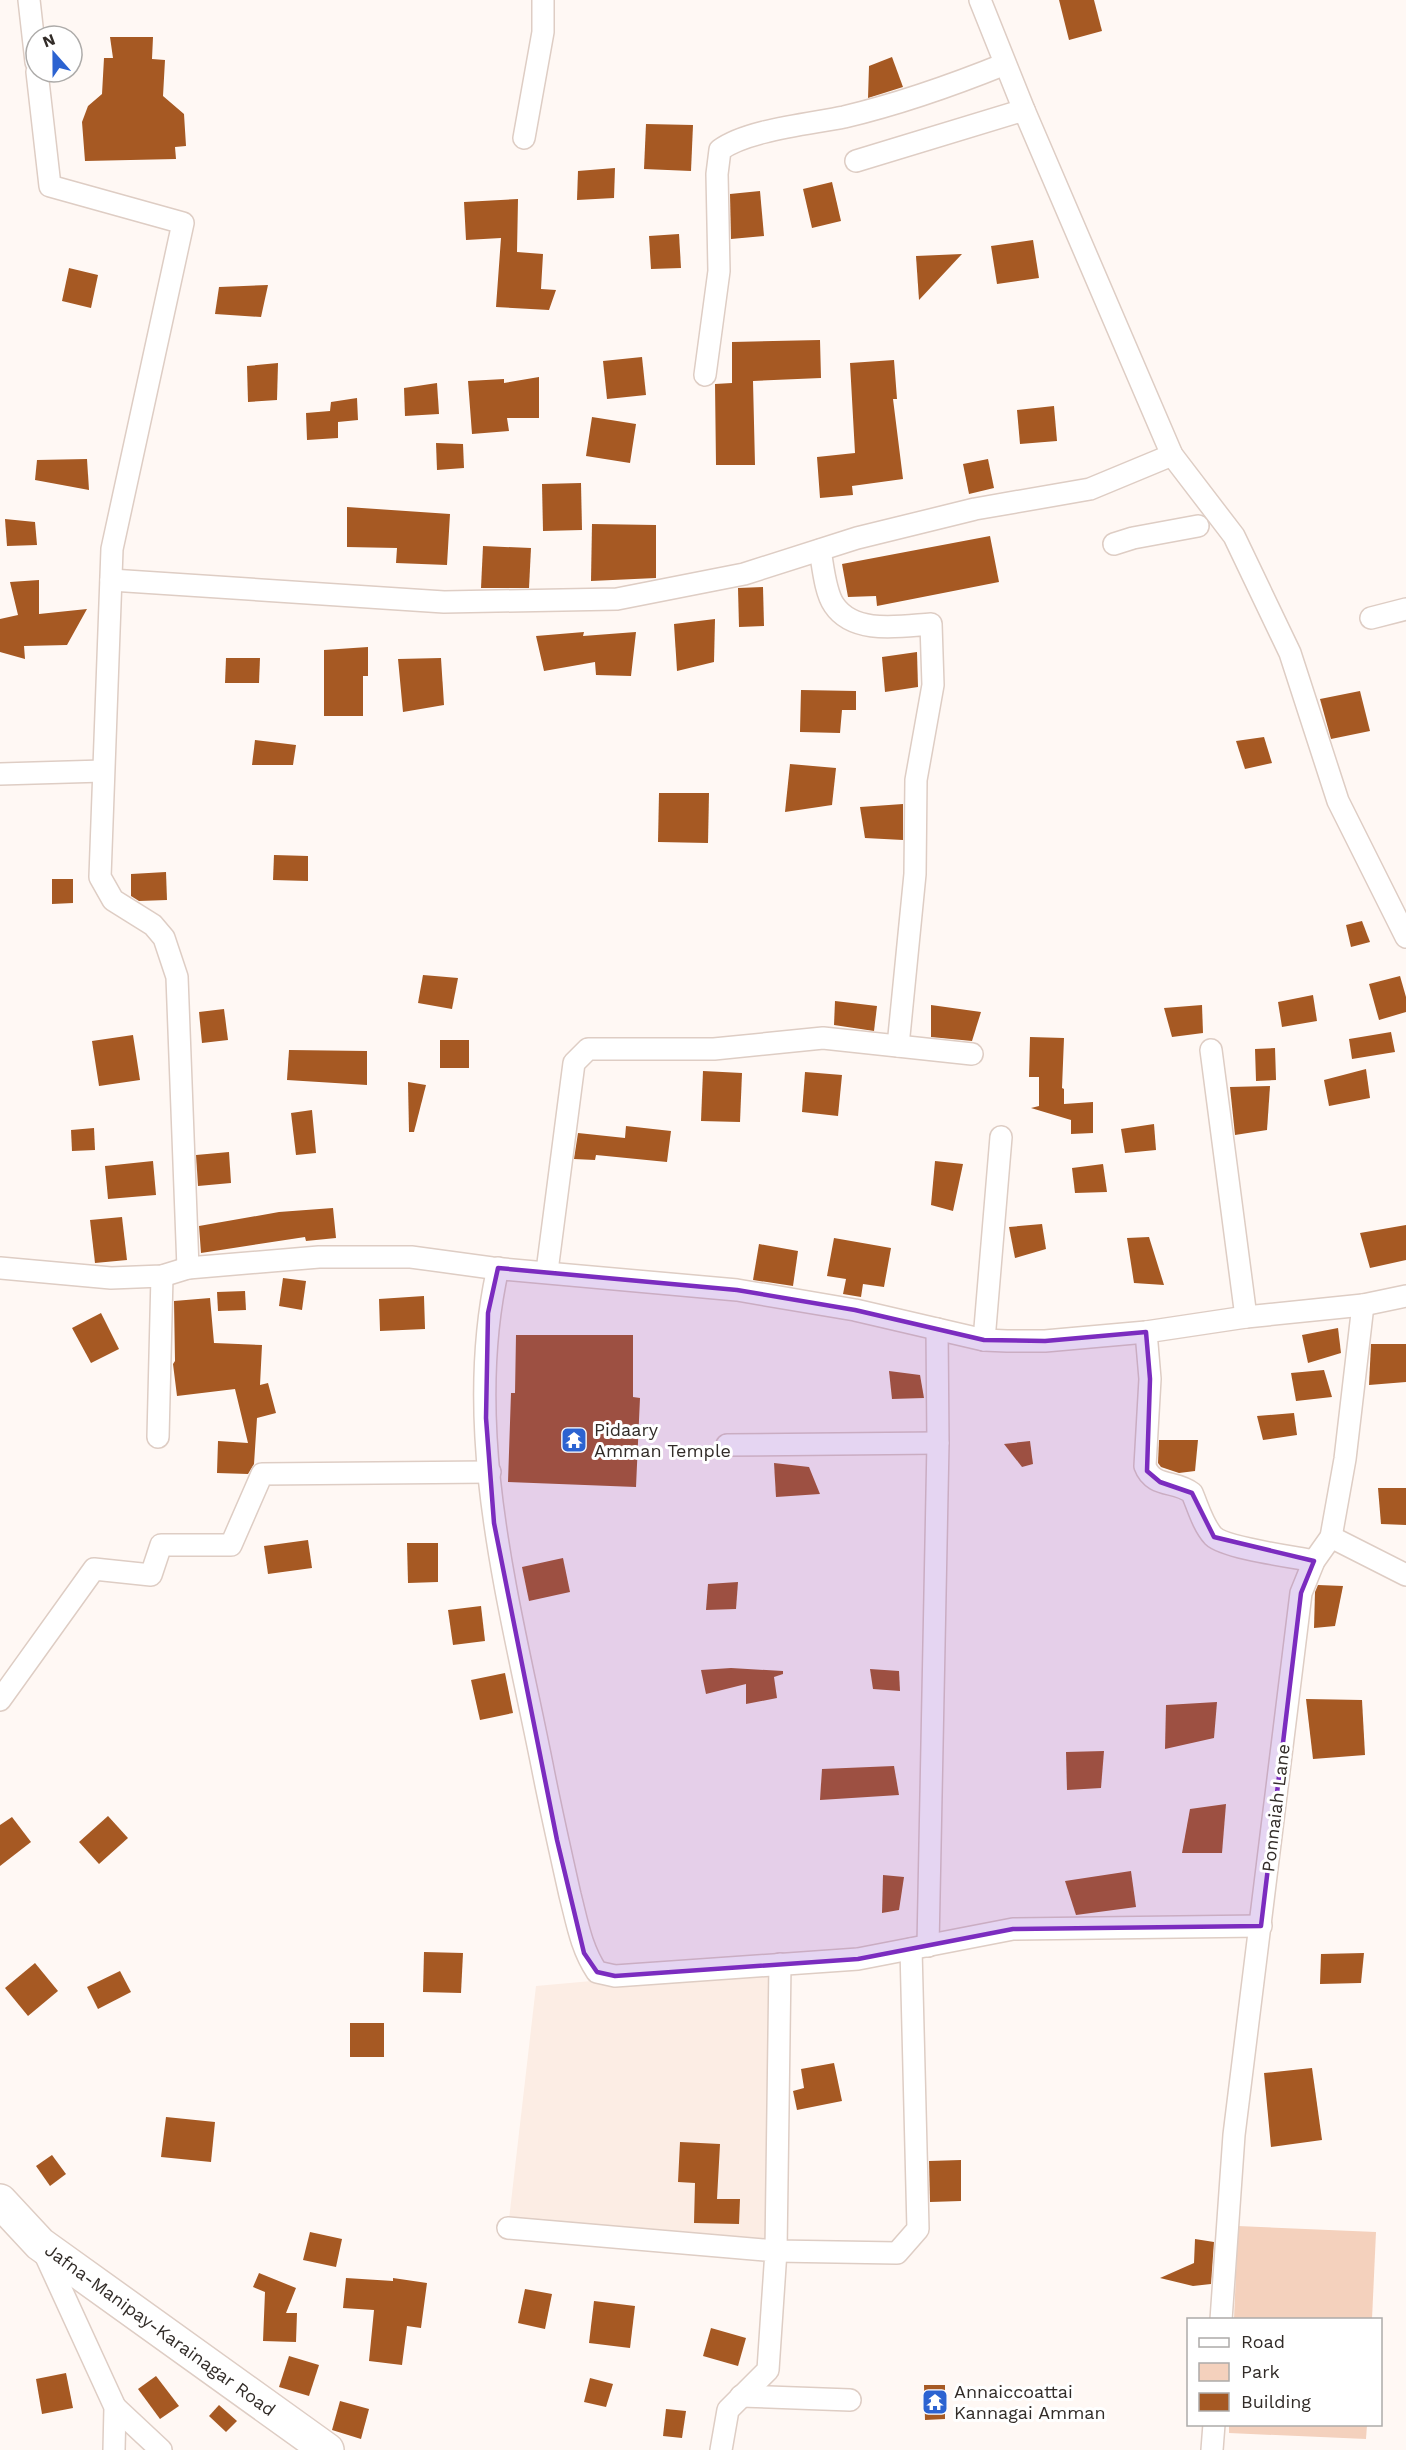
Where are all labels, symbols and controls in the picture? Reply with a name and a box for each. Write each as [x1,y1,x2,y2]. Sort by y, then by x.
north arrow [24,24,84,84]
text: N [40,29,58,51]
place label: Pidaary Amman Temple [594,1419,731,1461]
temple icon: Pidaary Amman Temple [559,1425,589,1455]
street label: Ponnaiah Lane [1257,1743,1294,1873]
street label: Jafna-Manipay-Karainagar Road [41,2239,280,2420]
legend [1187,2318,1382,2426]
text: Road [1241,2331,1285,2352]
text: Park [1241,2361,1280,2382]
place label: Annaiccoattai Kannagai Amman [954,2381,1106,2423]
temple icon: Annaiccoattai Kannagai Amman [920,2387,950,2417]
text: Building [1241,2391,1311,2412]

